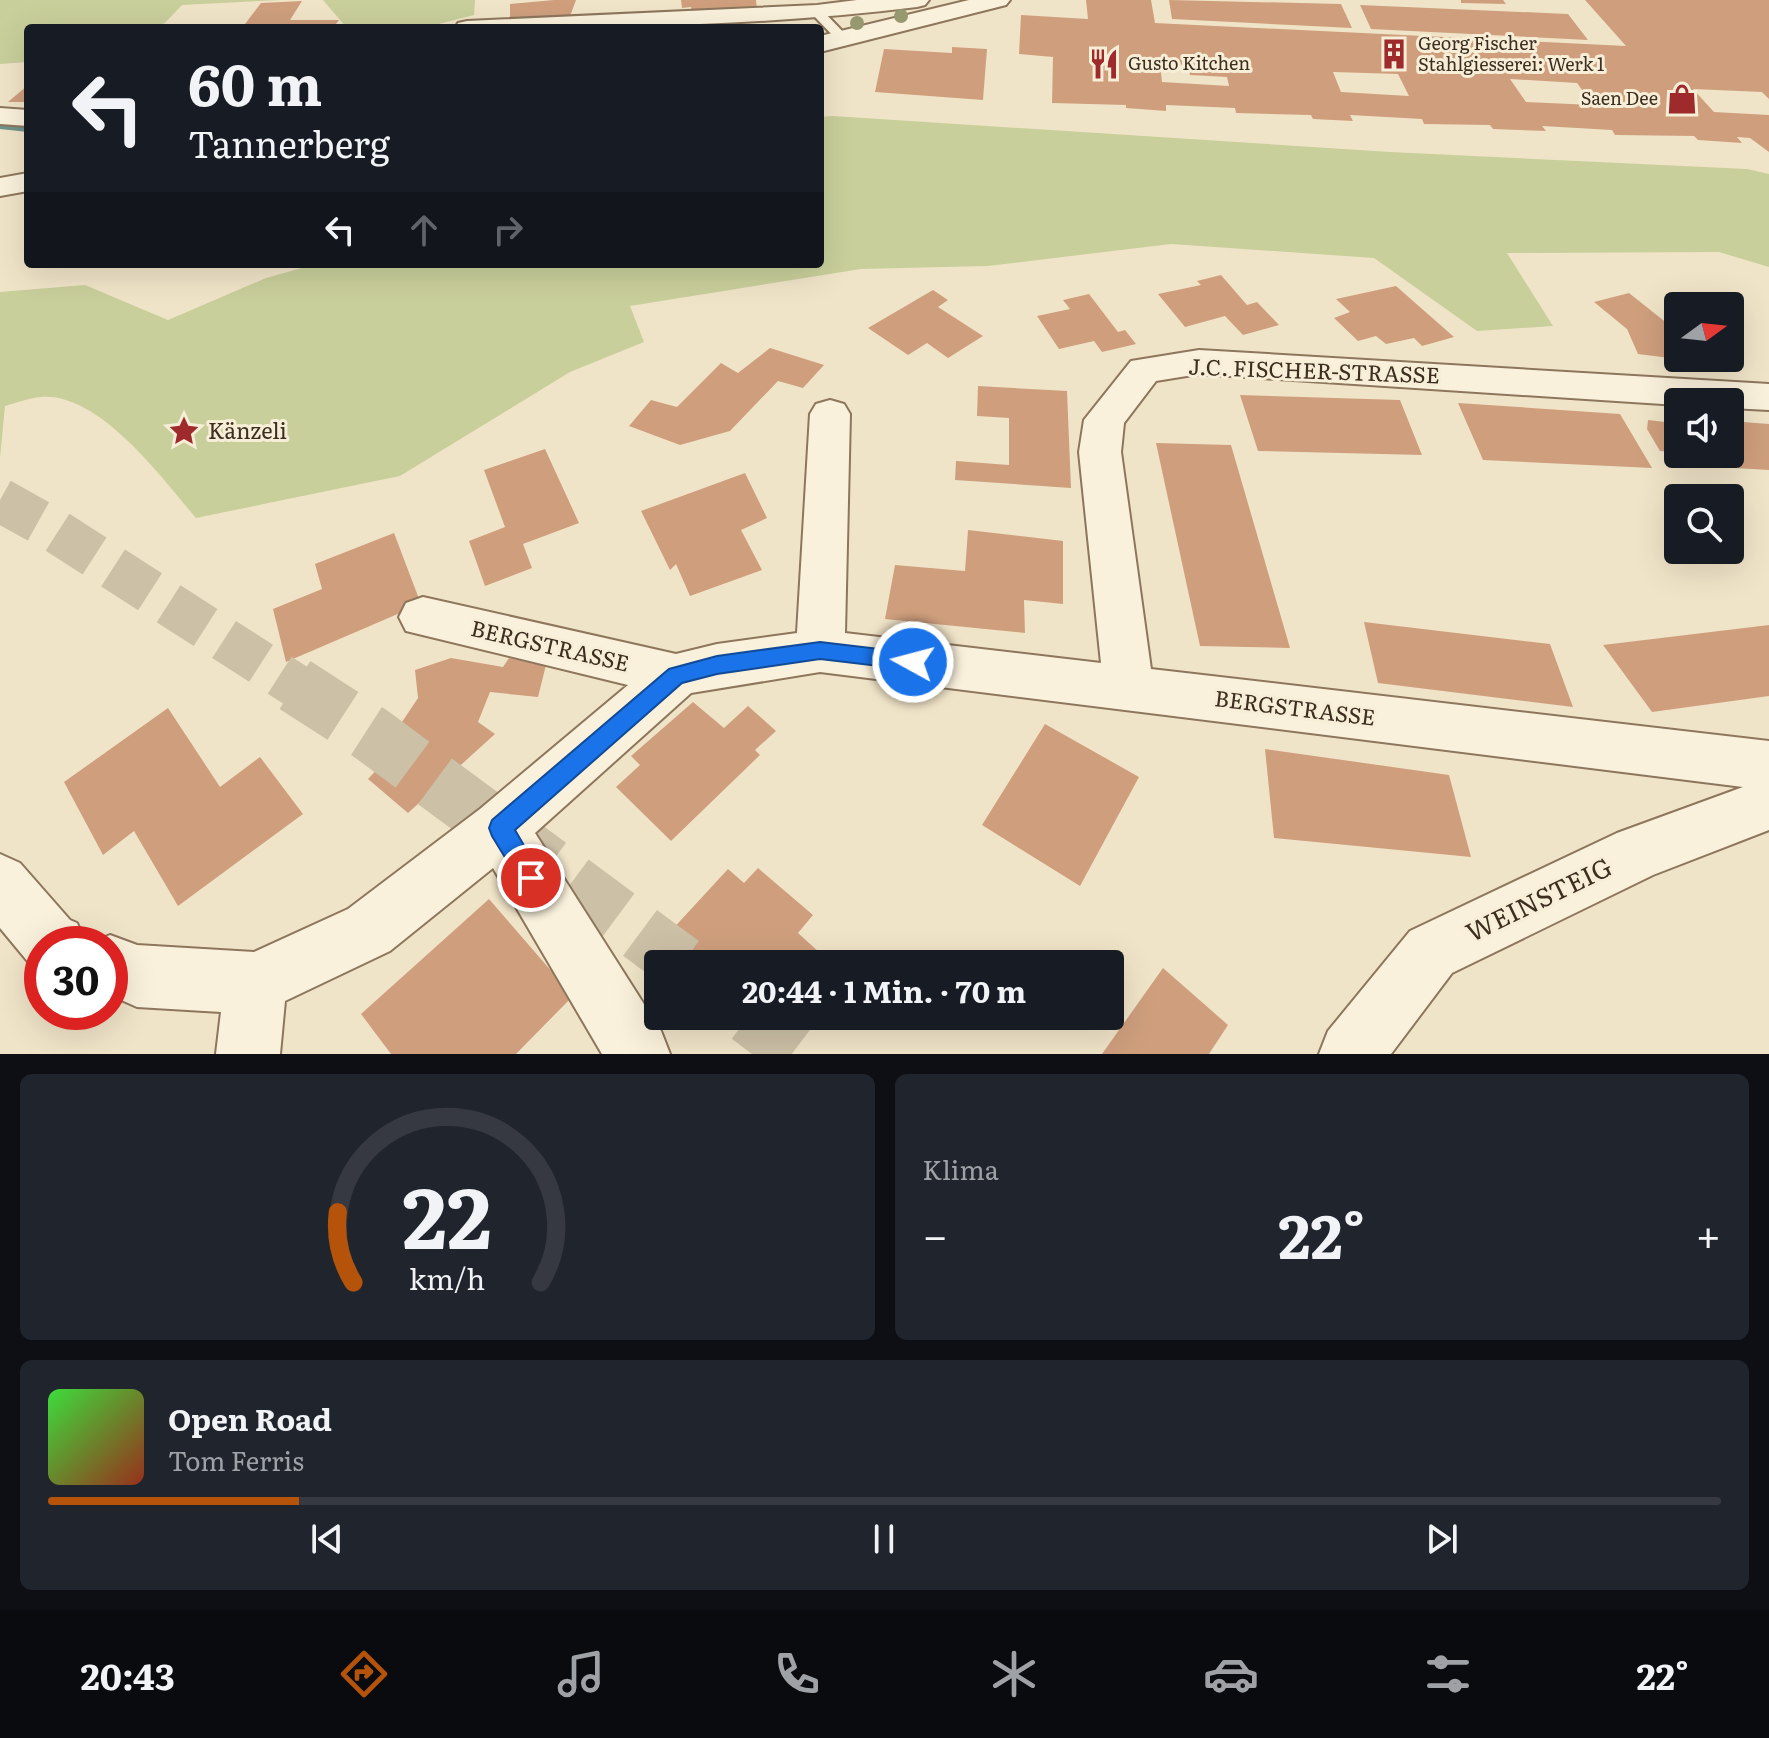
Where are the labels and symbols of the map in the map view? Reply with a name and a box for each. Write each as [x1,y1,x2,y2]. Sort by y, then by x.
place label: Georg Fischer Stahlgiesserei: Werk 1 [1418,29,1604,77]
building icon: Georg Fischer Stahlgiesserei: Werk 1 [1377,37,1411,71]
restaurant icon: Gusto Kitchen [1087,47,1121,81]
place label: Gusto Kitchen [1128,49,1250,76]
shop icon: Saen Dee [1665,82,1699,116]
place label: Saen Dee [1581,84,1658,111]
north arrow [1664,292,1744,372]
street label: J.C. FISCHER-STRASSE [1188,349,1440,390]
place label: Känzeli [208,413,287,446]
place icon: Känzeli [167,414,201,448]
street label: BERGSTRASSE [468,610,633,679]
position arrow [871,620,955,704]
street label: BERGSTRASSE [1213,680,1377,733]
pin [497,844,565,912]
street label: WEINSTEIG [1458,846,1618,950]
speed limit sign: 30 [24,926,128,1030]

